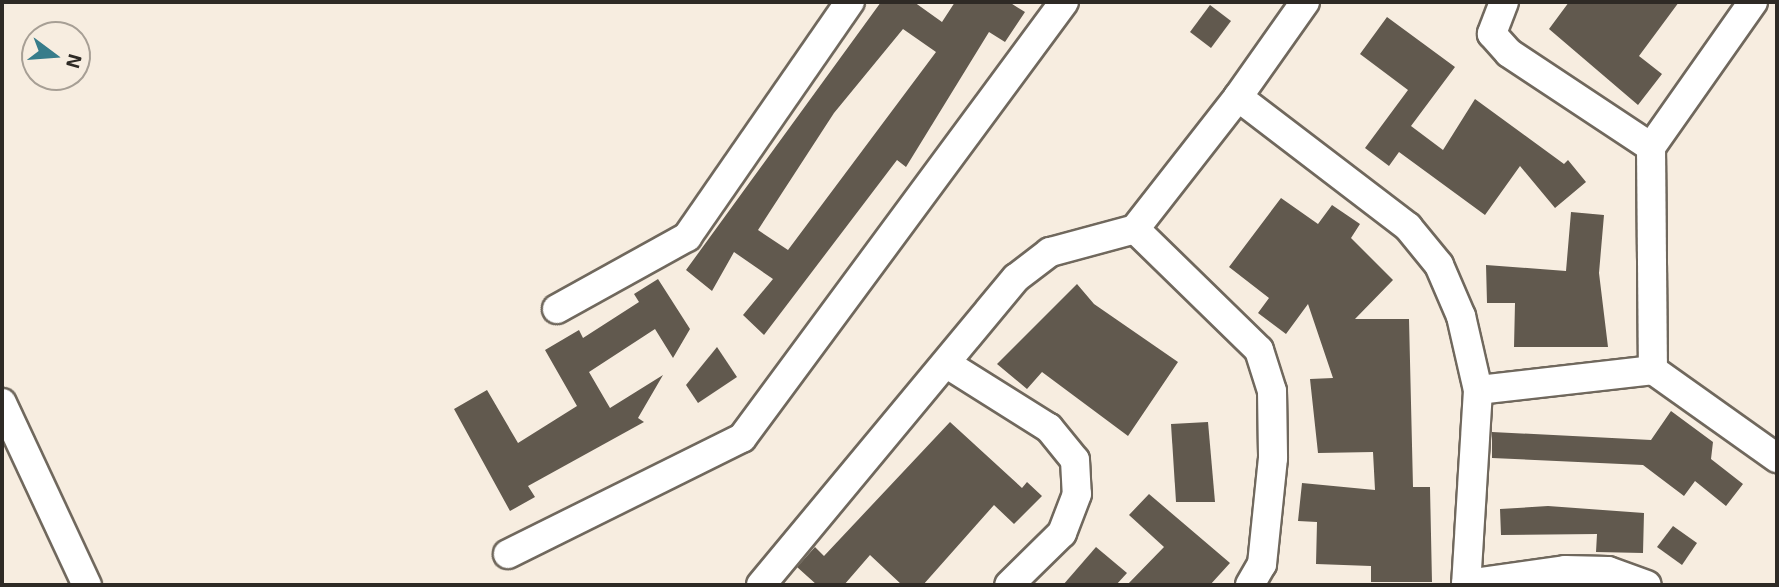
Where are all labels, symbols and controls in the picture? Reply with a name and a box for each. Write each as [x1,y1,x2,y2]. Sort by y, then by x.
north arrow [21,21,91,91]
text: N [62,52,88,71]

